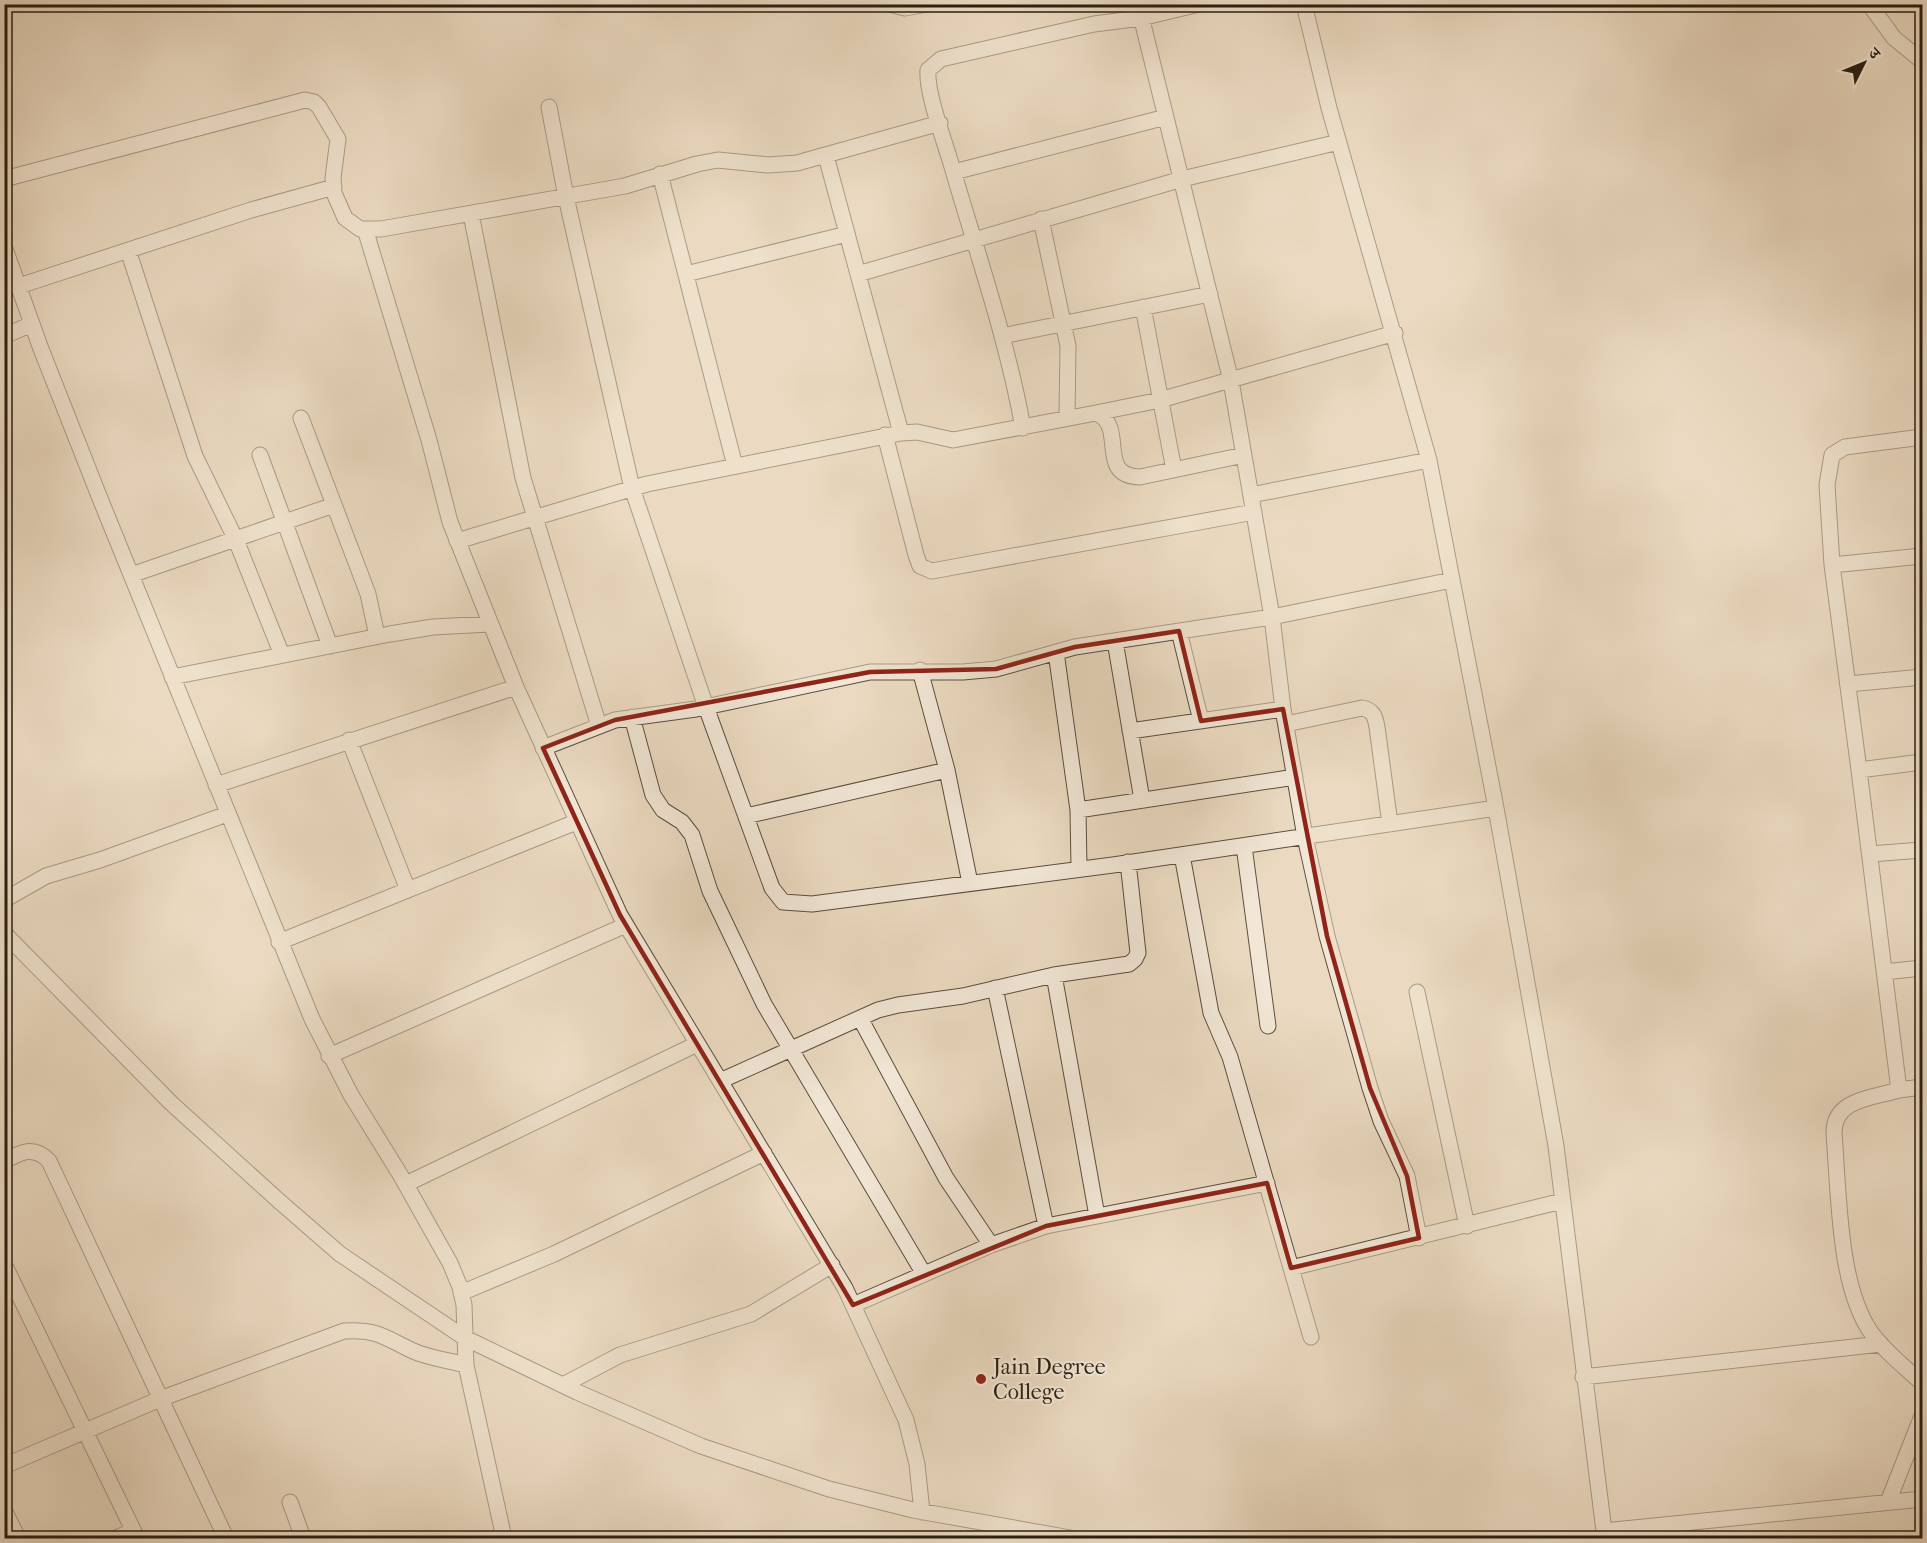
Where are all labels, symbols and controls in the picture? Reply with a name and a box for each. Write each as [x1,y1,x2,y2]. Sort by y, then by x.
north arrow [1834,33,1894,93]
text: उ [1864,43,1886,64]
place label: Jain Degree College [991,1354,1106,1405]
marker: Jain Degree College [974,1372,988,1386]

